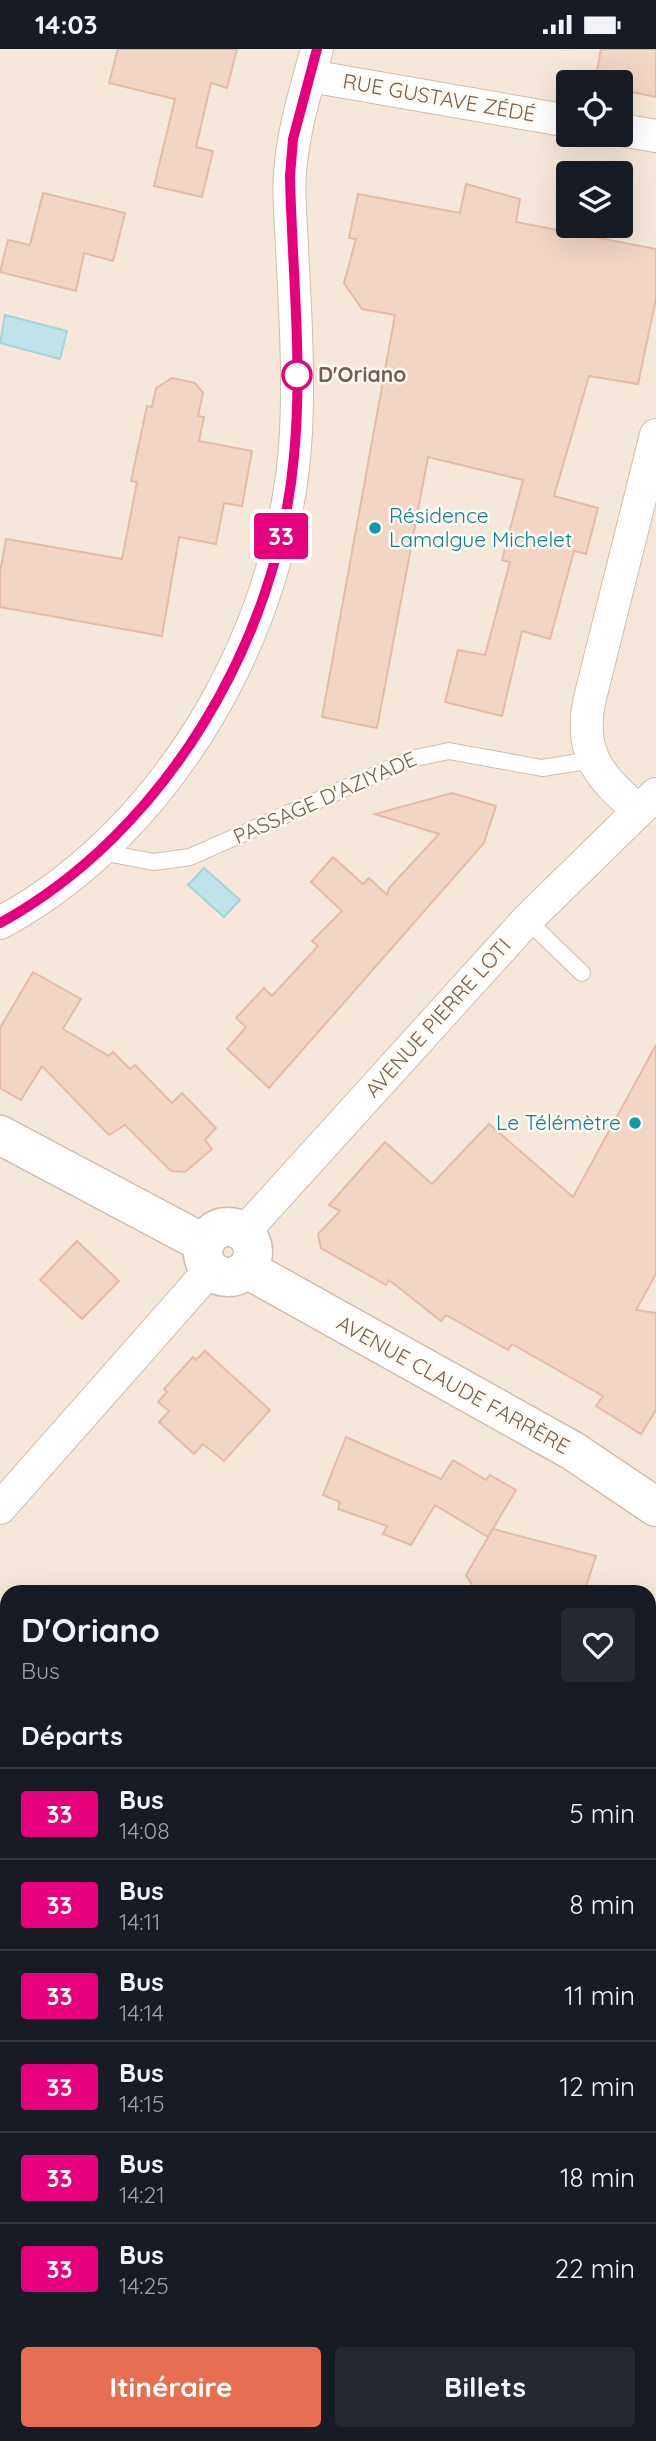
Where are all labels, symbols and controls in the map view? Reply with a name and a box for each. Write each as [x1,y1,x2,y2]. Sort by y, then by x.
text: 14:03 [35,8,97,41]
street label: RUE GUSTAVE ZÉDÉ [341,67,538,127]
map controls [556,70,633,238]
button: locate [556,70,633,147]
button: layers [556,161,633,238]
marker: D'Oriano [282,360,312,390]
place label: D'Oriano [318,361,406,387]
place label: Résidence Lamalgue Michelet [389,502,572,552]
line badge: 33 [250,513,312,559]
marker: Résidence Lamalgue Michelet [367,520,383,536]
text: 33 [268,521,294,551]
street label: PASSAGE D'AZIYADE [229,745,420,849]
street label: AVENUE PIERRE LOTI [359,932,516,1102]
place label: Le Télémètre [496,1109,621,1135]
marker: Le Télémètre [627,1115,643,1131]
street label: AVENUE CLAUDE FARRÈRE [332,1309,575,1459]
button: heart [561,1608,635,1682]
text: D'Oriano [21,1609,160,1650]
text: Bus [21,1656,60,1685]
text: Départs [21,1719,123,1752]
text: Bus [119,1783,164,1816]
text: 5 min [569,1797,635,1830]
text: 33 [47,1799,72,1829]
text: 14:08 [119,1816,170,1845]
text: Bus [119,1874,164,1907]
text: 8 min [570,1888,635,1921]
text: 33 [47,1890,72,1920]
text: 14:11 [119,1907,161,1936]
text: Bus [119,1965,164,1998]
text: 11 min [564,1979,635,2012]
text: 33 [47,1981,72,2011]
text: 14:14 [119,1998,164,2027]
text: Bus [119,2056,164,2089]
text: 12 min [560,2070,635,2103]
text: 33 [47,2072,72,2102]
text: 14:15 [119,2089,165,2118]
text: Bus [119,2147,164,2180]
text: 18 min [560,2161,635,2194]
text: 33 [47,2163,72,2193]
text: 14:21 [119,2180,165,2209]
text: Bus [119,2238,164,2271]
text: 22 min [555,2252,635,2285]
text: 33 [47,2254,72,2284]
text: 14:25 [119,2271,169,2300]
button: Itinéraire [21,2347,321,2427]
button: Billets [335,2347,635,2427]

